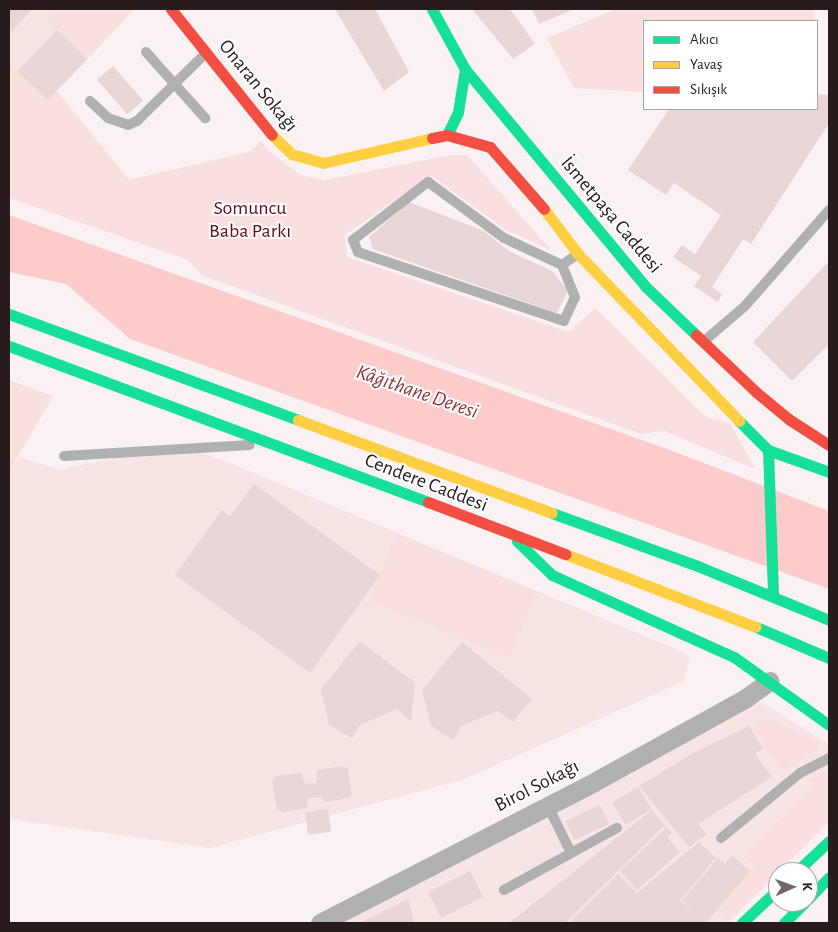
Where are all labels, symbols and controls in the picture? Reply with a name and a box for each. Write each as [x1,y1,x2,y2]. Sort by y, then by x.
legend [643,20,818,110]
text: Akıcı [690,32,719,47]
street label: Onaran Sokağı [213,35,303,137]
text: Yavaş [690,57,722,72]
text: Sıkışık [690,82,727,97]
street label: İsmetpaşa Caddesi [555,152,667,278]
park label: Somuncu Baba Parkı [209,197,291,244]
water label: Kâğıthane Deresi [353,359,481,425]
street label: Cendere Caddesi [361,449,491,517]
street label: Birol Sokağı [491,755,583,817]
north arrow [768,862,818,912]
text: K [800,882,814,891]

